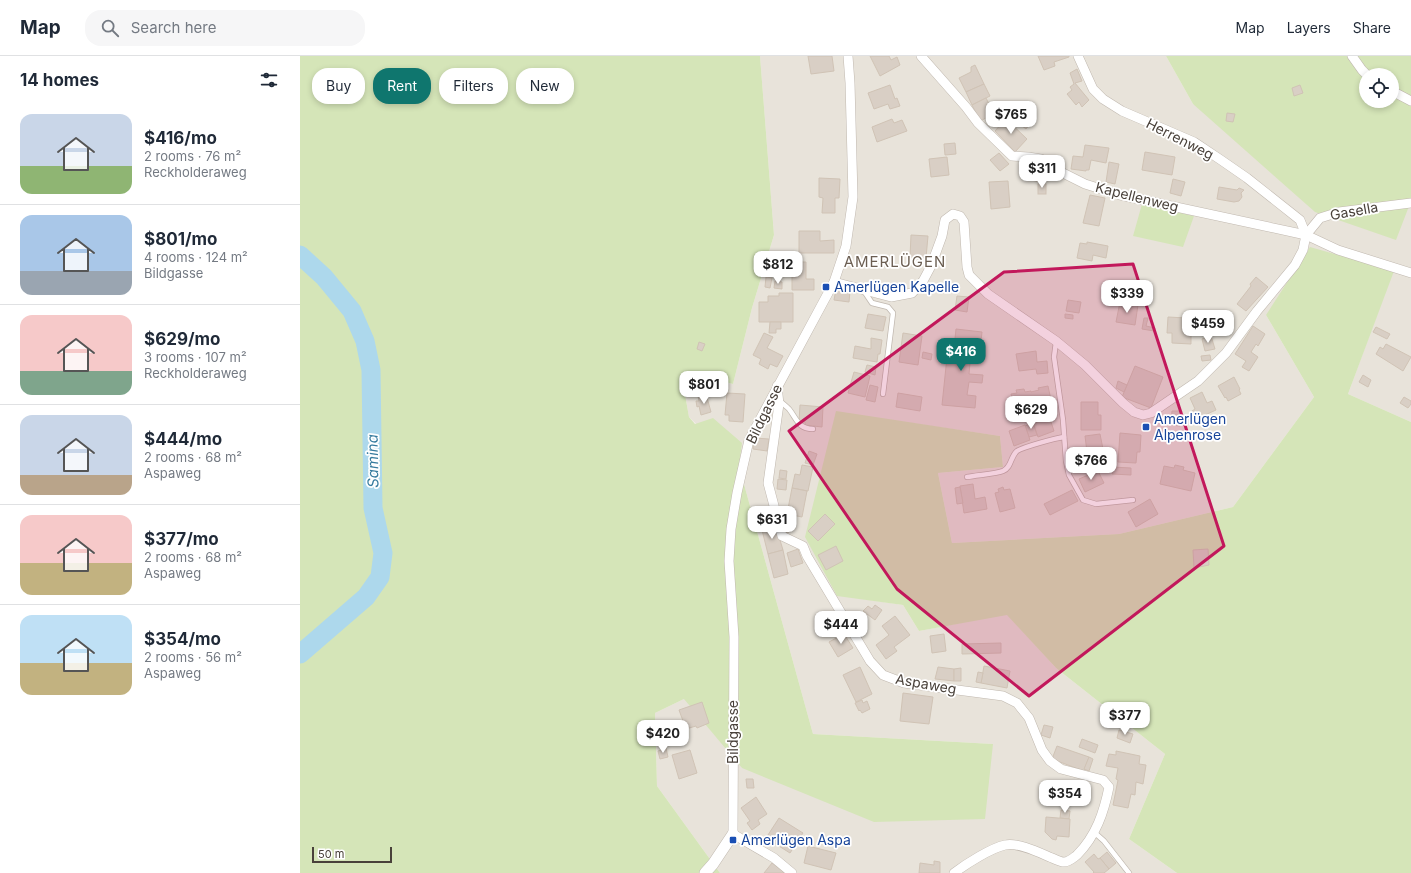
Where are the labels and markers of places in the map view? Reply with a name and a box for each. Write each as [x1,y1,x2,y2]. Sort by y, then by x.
pin: $765 [987,101,1035,135]
pin: $311 [1018,155,1066,189]
pin: $812 [754,251,802,285]
place label: Amerlügen Kapelle [834,278,959,295]
pin: $339 [1103,280,1151,314]
marker: Amerlügen Kapelle [821,282,831,292]
pin: $459 [1184,310,1232,344]
pin: $416 [937,338,985,372]
pin: $801 [680,371,728,405]
pin: $629 [1007,396,1055,430]
place label: Amerlügen Alpenrose [1154,410,1226,443]
marker: Amerlügen Alpenrose [1141,422,1151,432]
pin: $766 [1067,447,1115,481]
pin: $631 [748,506,796,540]
pin: $444 [817,611,865,645]
pin: $377 [1101,702,1149,736]
pin: $420 [639,720,687,754]
pin: $354 [1041,780,1089,814]
place label: Amerlügen Aspa [741,831,851,848]
marker: Amerlügen Aspa [728,835,738,845]

